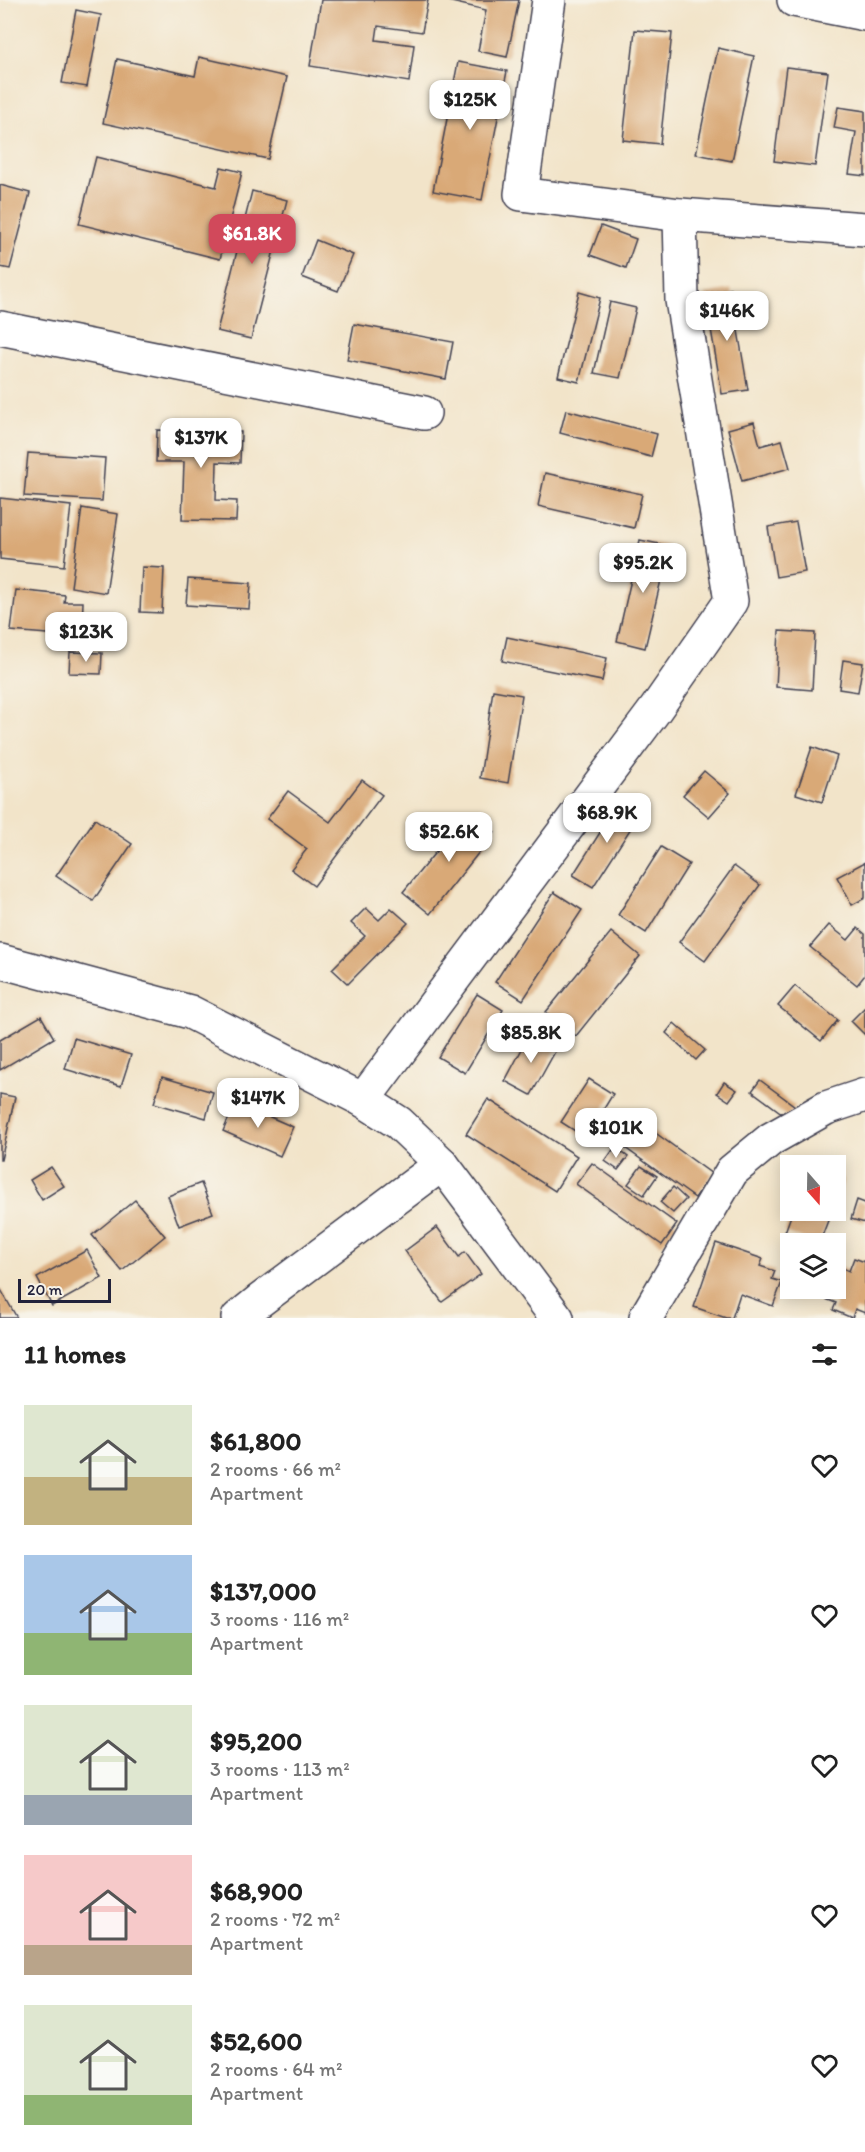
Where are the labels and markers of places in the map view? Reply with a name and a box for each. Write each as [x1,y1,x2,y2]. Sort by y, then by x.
pin: $125K [428,80,512,131]
pin: $61.8K [203,214,301,265]
pin: $146K [685,291,769,342]
pin: $137K [159,418,243,469]
pin: $95.2K [594,543,692,594]
pin: $123K [44,612,128,663]
pin: $68.9K [558,793,656,844]
pin: $52.6K [400,812,498,863]
pin: $85.8K [482,1013,580,1064]
pin: $147K [216,1078,300,1129]
pin: $101K [574,1108,658,1159]

